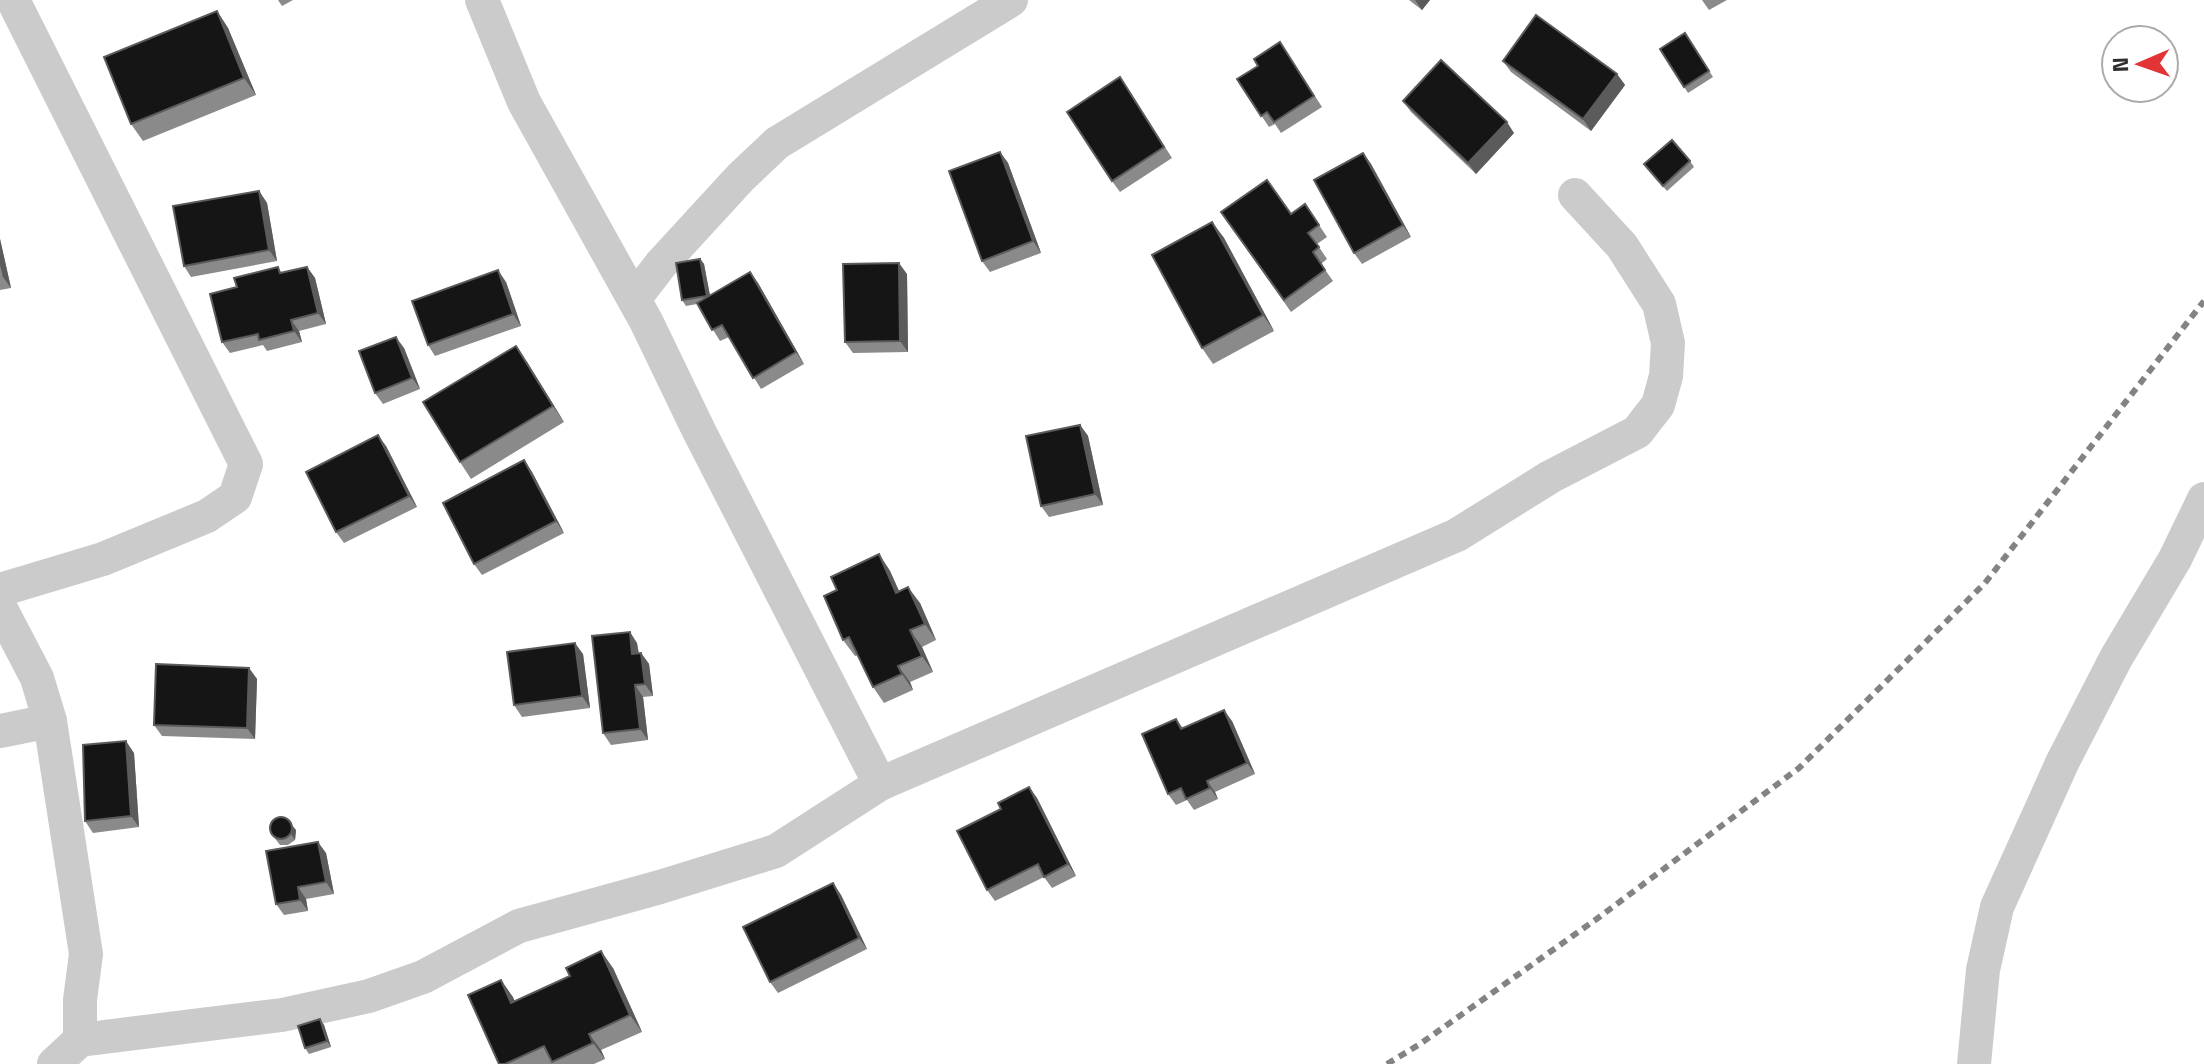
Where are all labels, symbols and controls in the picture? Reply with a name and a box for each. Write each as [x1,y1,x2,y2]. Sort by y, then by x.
north arrow [2100,24,2180,104]
text: N [2103,56,2137,73]

